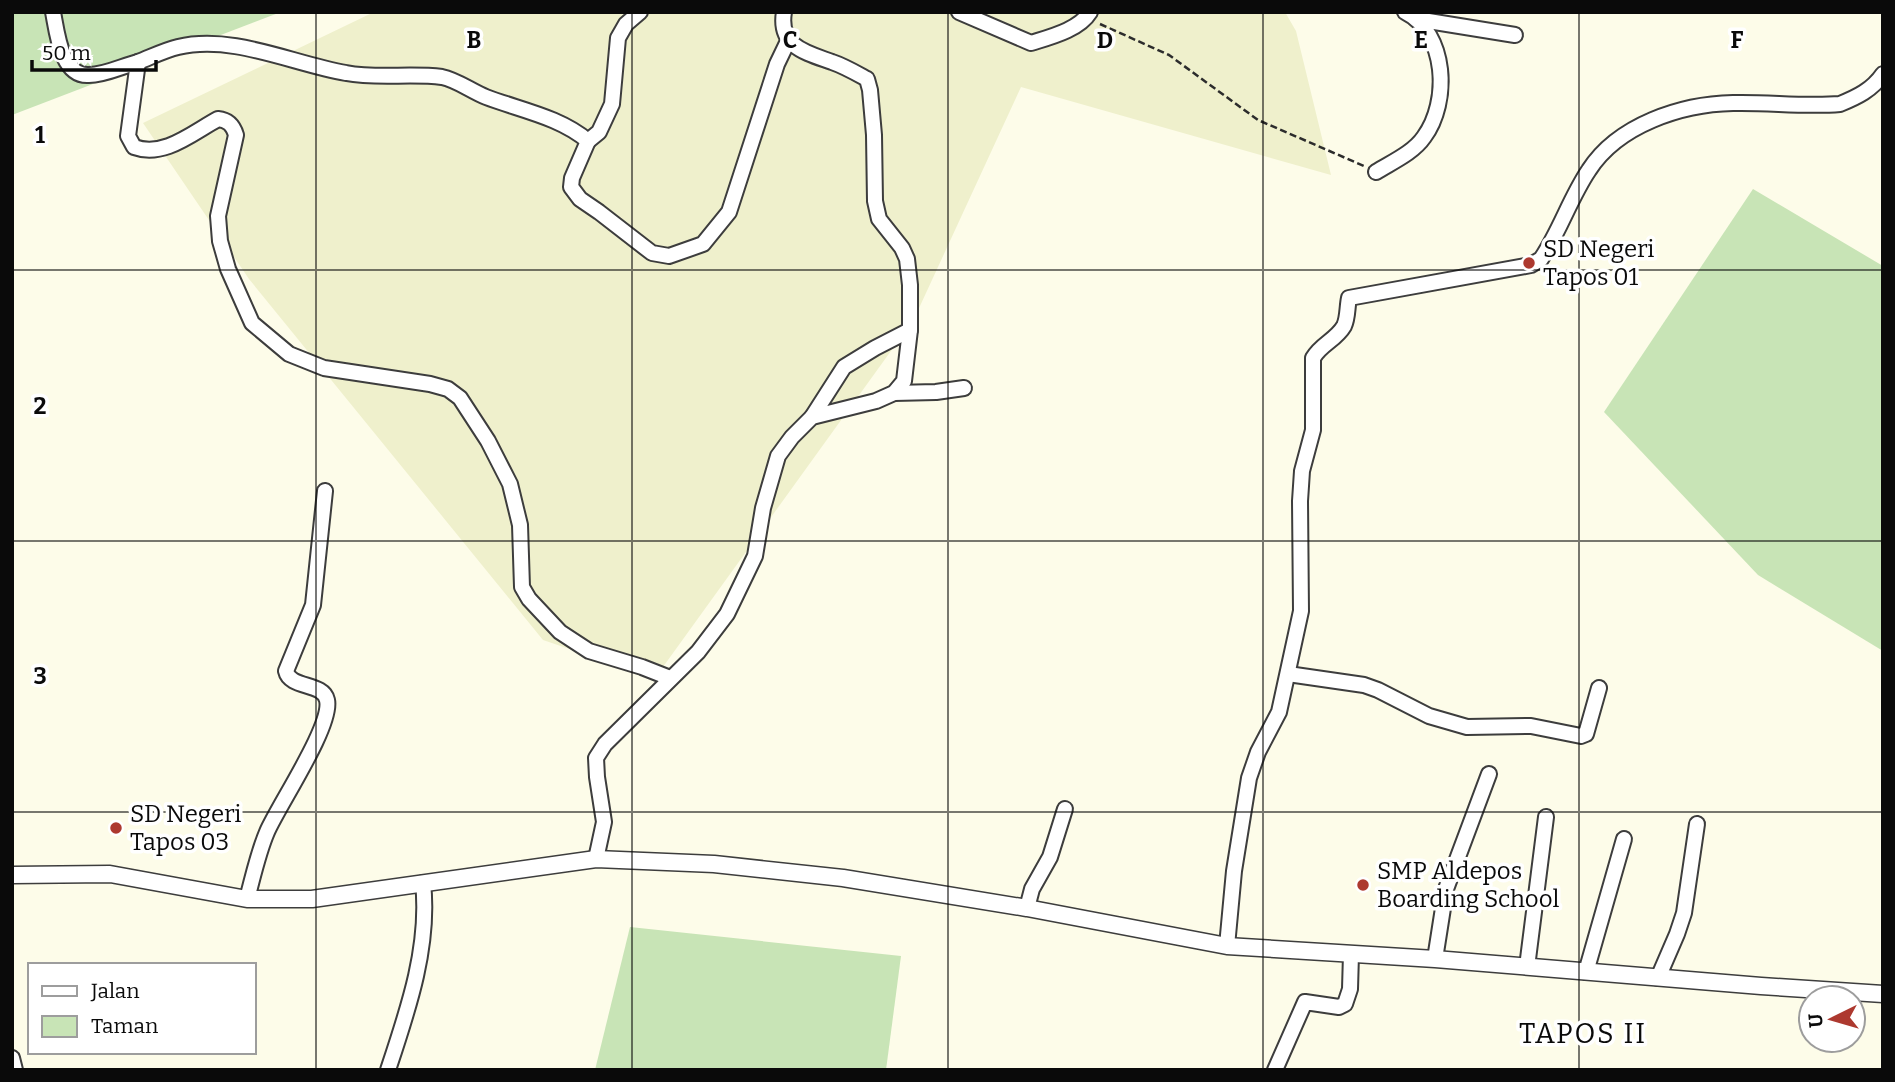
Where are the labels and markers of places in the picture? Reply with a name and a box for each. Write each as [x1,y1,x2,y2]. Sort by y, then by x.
place label: SD Negeri Tapos 01 [1543,235,1655,291]
marker: SD Negeri Tapos 01 [1521,255,1537,271]
place label: SD Negeri Tapos 03 [130,800,242,856]
marker: SD Negeri Tapos 03 [108,820,124,836]
place label: SMP Aldepos Boarding School [1377,857,1559,913]
marker: SMP Aldepos Boarding School [1355,877,1371,893]

